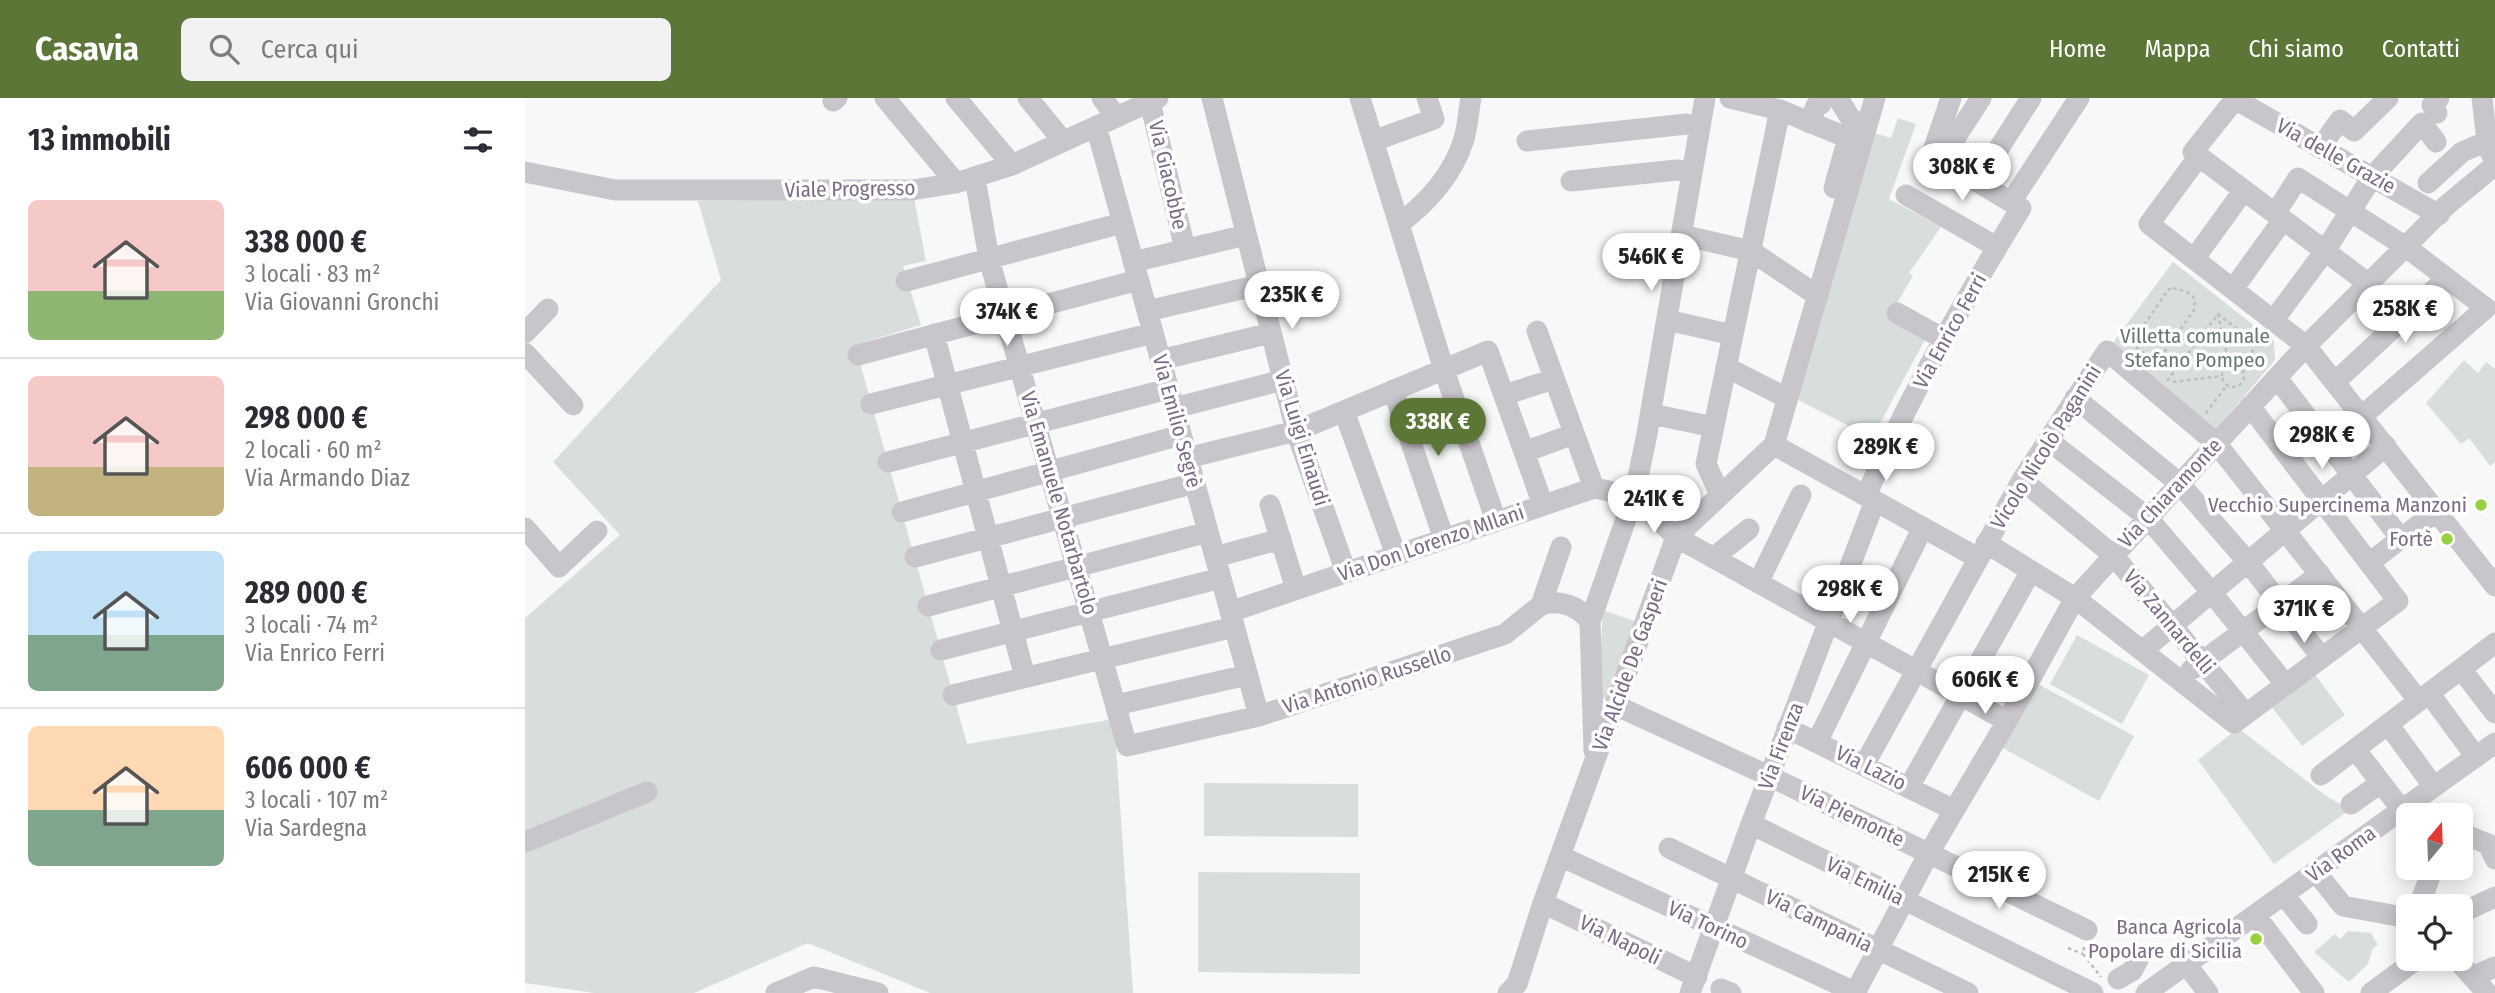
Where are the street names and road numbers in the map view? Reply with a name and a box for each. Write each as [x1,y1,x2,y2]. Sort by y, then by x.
street label: Via delle Grazie [2272,113,2400,199]
street label: Via Giacobbe [1143,118,1193,232]
street label: Viale Progresso [784,175,916,203]
street label: Via Enrico Ferri [1908,269,1992,393]
street label: Via Emilio Segrè [1147,352,1207,490]
street label: Vicolo Nicolò Paganini [1985,360,2107,534]
street label: Via Luigi Einaudi [1269,367,1335,509]
street label: Via Emanuele Notarbartolo [1015,388,1103,618]
street label: Via Chiaramonte [2113,433,2227,553]
street label: Via Don Lorenzo MIlani [1334,499,1528,587]
street label: Via Zannardelli [2118,565,2220,679]
street label: Via Alcide De Gasperi [1587,575,1673,755]
street label: Via Antonio Russello [1279,640,1455,720]
street label: Via Firenza [1752,699,1810,793]
street label: Via Lazio [1831,740,1911,796]
street label: Via Piemonte [1795,780,1909,852]
street label: Via Roma [2301,820,2381,888]
street label: Via Emilia [1822,851,1908,911]
street label: Via Campania [1761,884,1877,958]
street label: Via Torino [1664,895,1752,955]
street label: Via Napoli [1575,909,1665,971]

